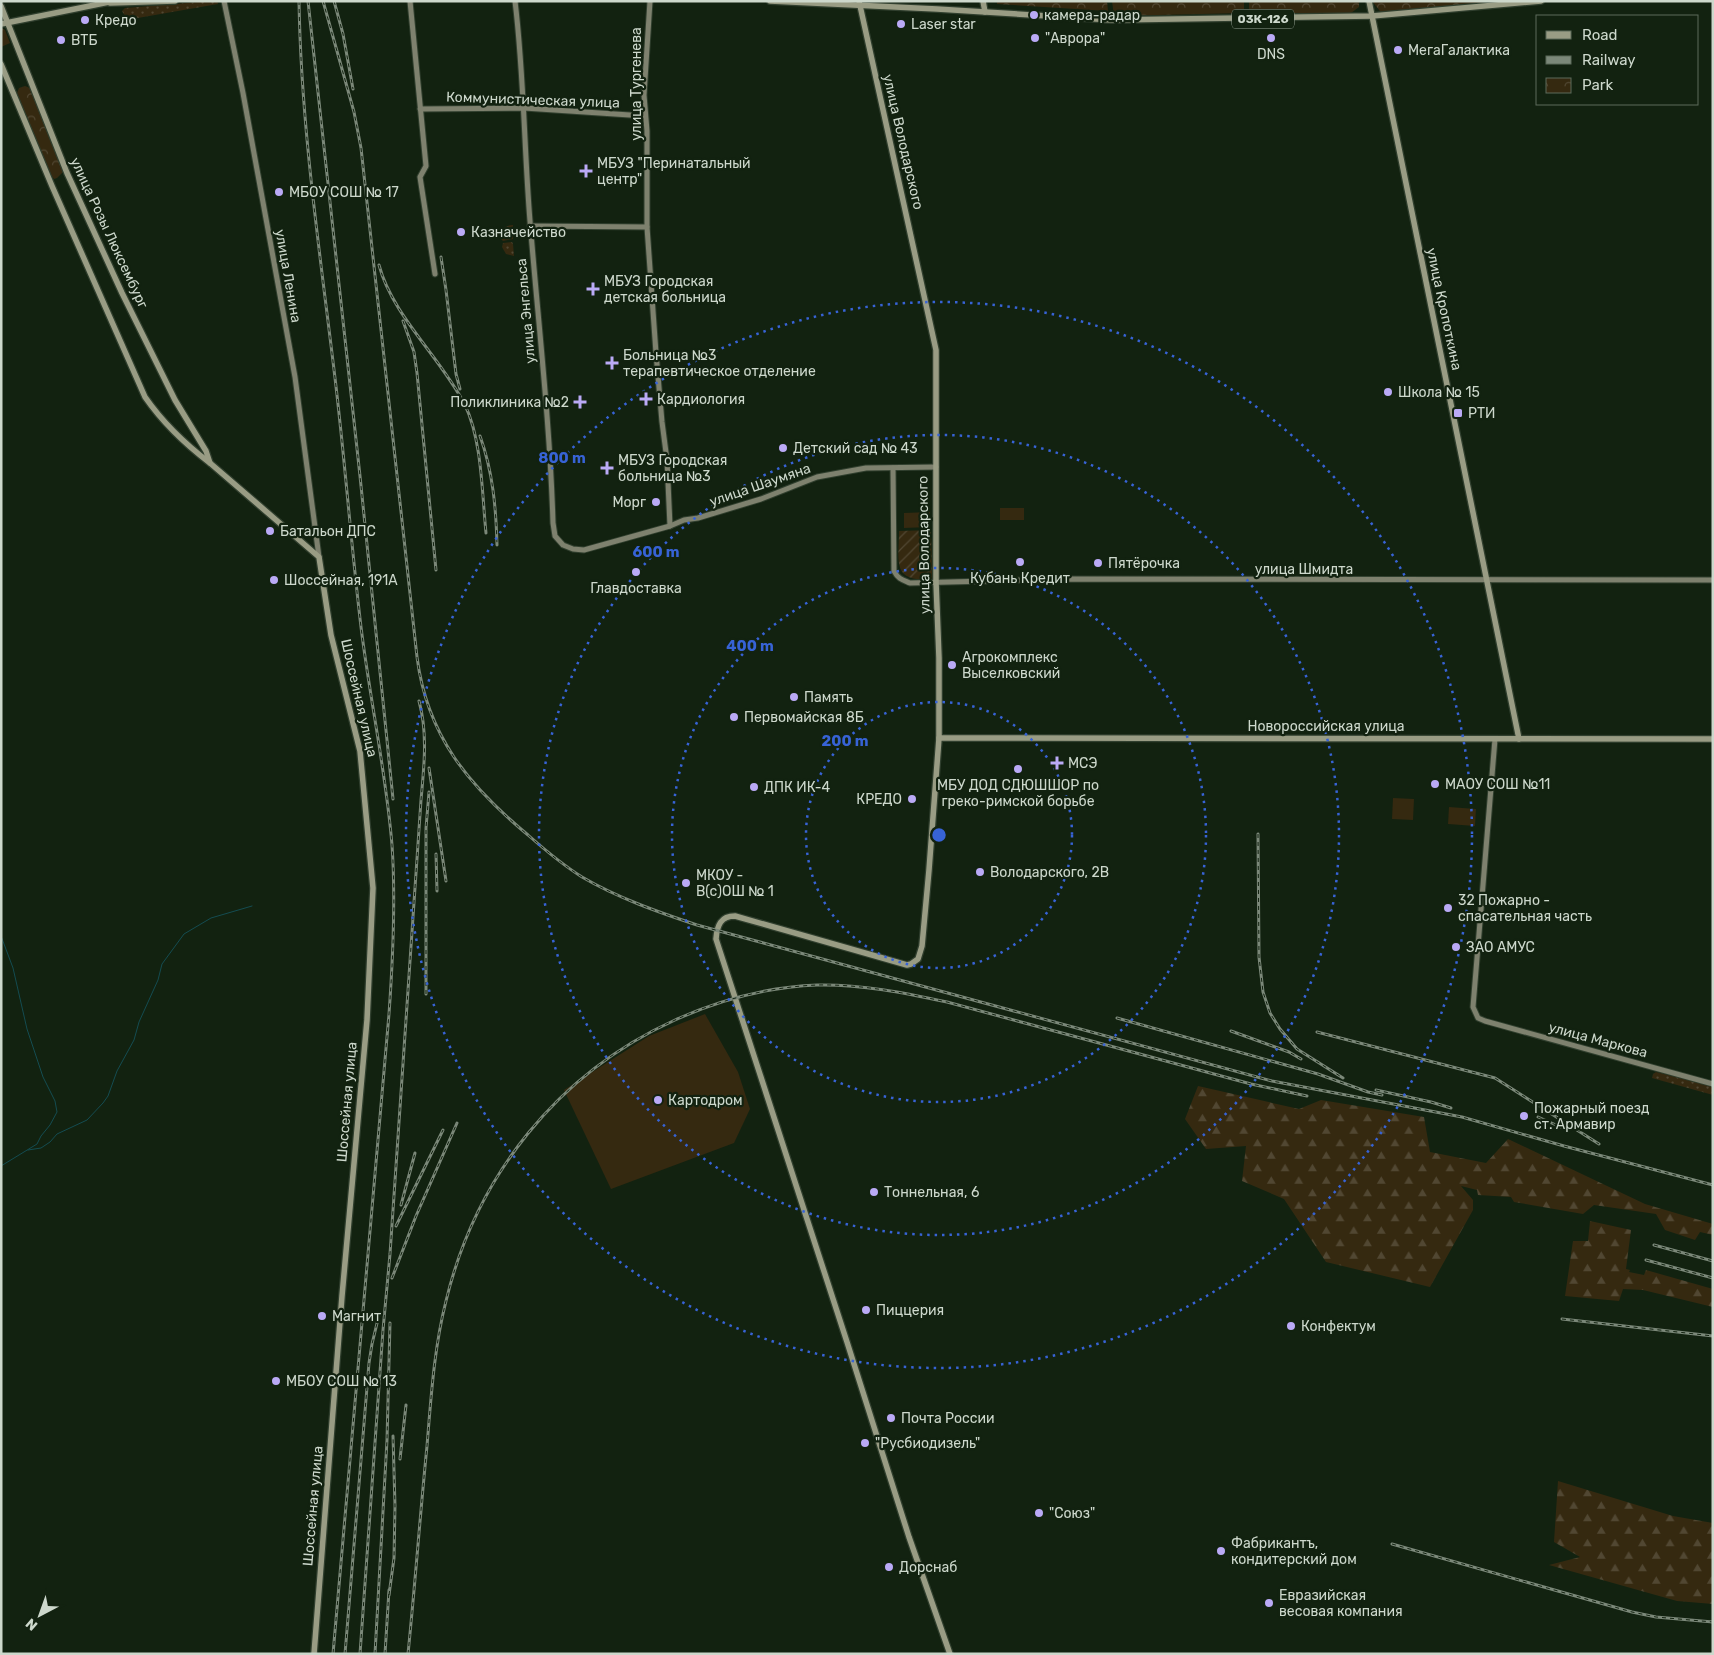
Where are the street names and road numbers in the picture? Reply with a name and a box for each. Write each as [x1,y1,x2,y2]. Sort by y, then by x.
road number: 03К-126 [1232,10,1294,28]
street label: улица Тургенева [628,27,645,141]
street label: улица Володарского [879,73,927,211]
street label: Коммунистическая улица [446,88,620,112]
street label: улица Розы Люксембург [66,155,152,311]
street label: улица Ленина [271,228,305,324]
street label: улица Кропоткина [1423,246,1465,372]
street label: улица Энгельса [513,258,539,364]
street label: улица Шаумяна [707,460,813,510]
street label: улица Володарского [914,476,934,614]
street label: улица Шмидта [1255,561,1353,578]
street label: Шоссейная улица [337,637,381,759]
street label: Новороссийская улица [1247,718,1405,735]
street label: улица Маркова [1547,1019,1649,1061]
street label: Шоссейная улица [333,1041,361,1163]
street label: Шоссейная улица [299,1445,327,1567]

